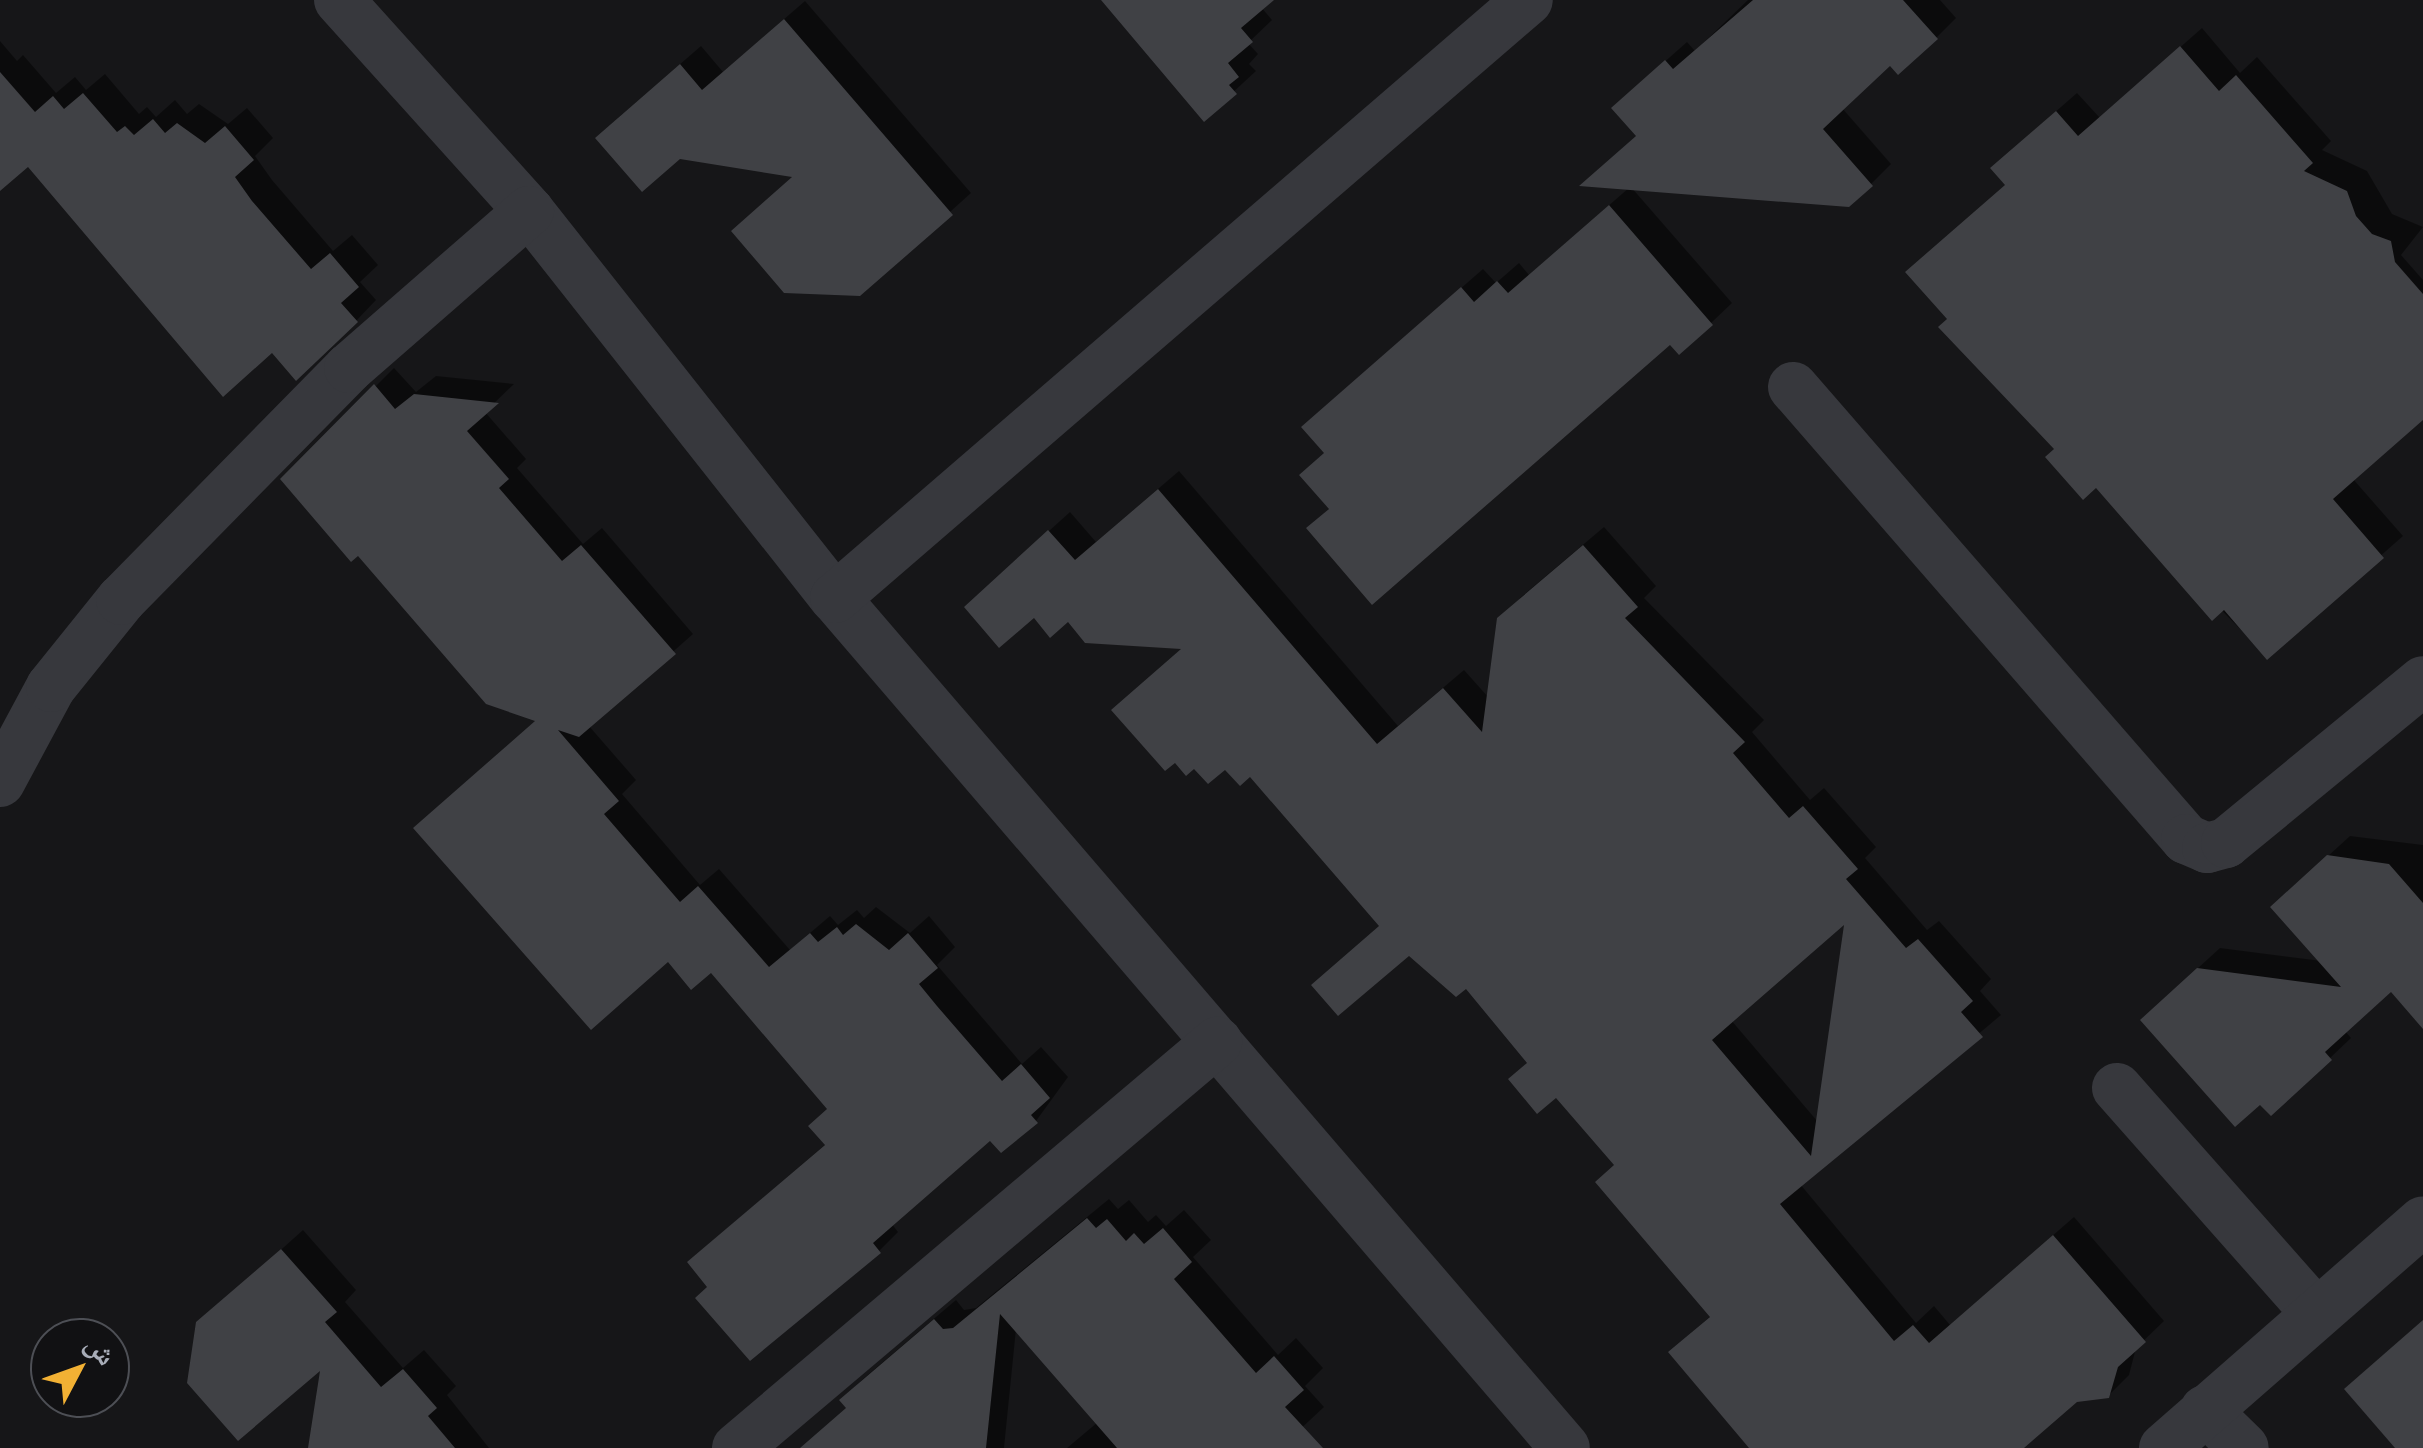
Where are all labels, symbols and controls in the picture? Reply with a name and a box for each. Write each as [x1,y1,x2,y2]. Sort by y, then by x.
north arrow [30,1318,130,1418]
text: ش [79,1327,124,1372]

